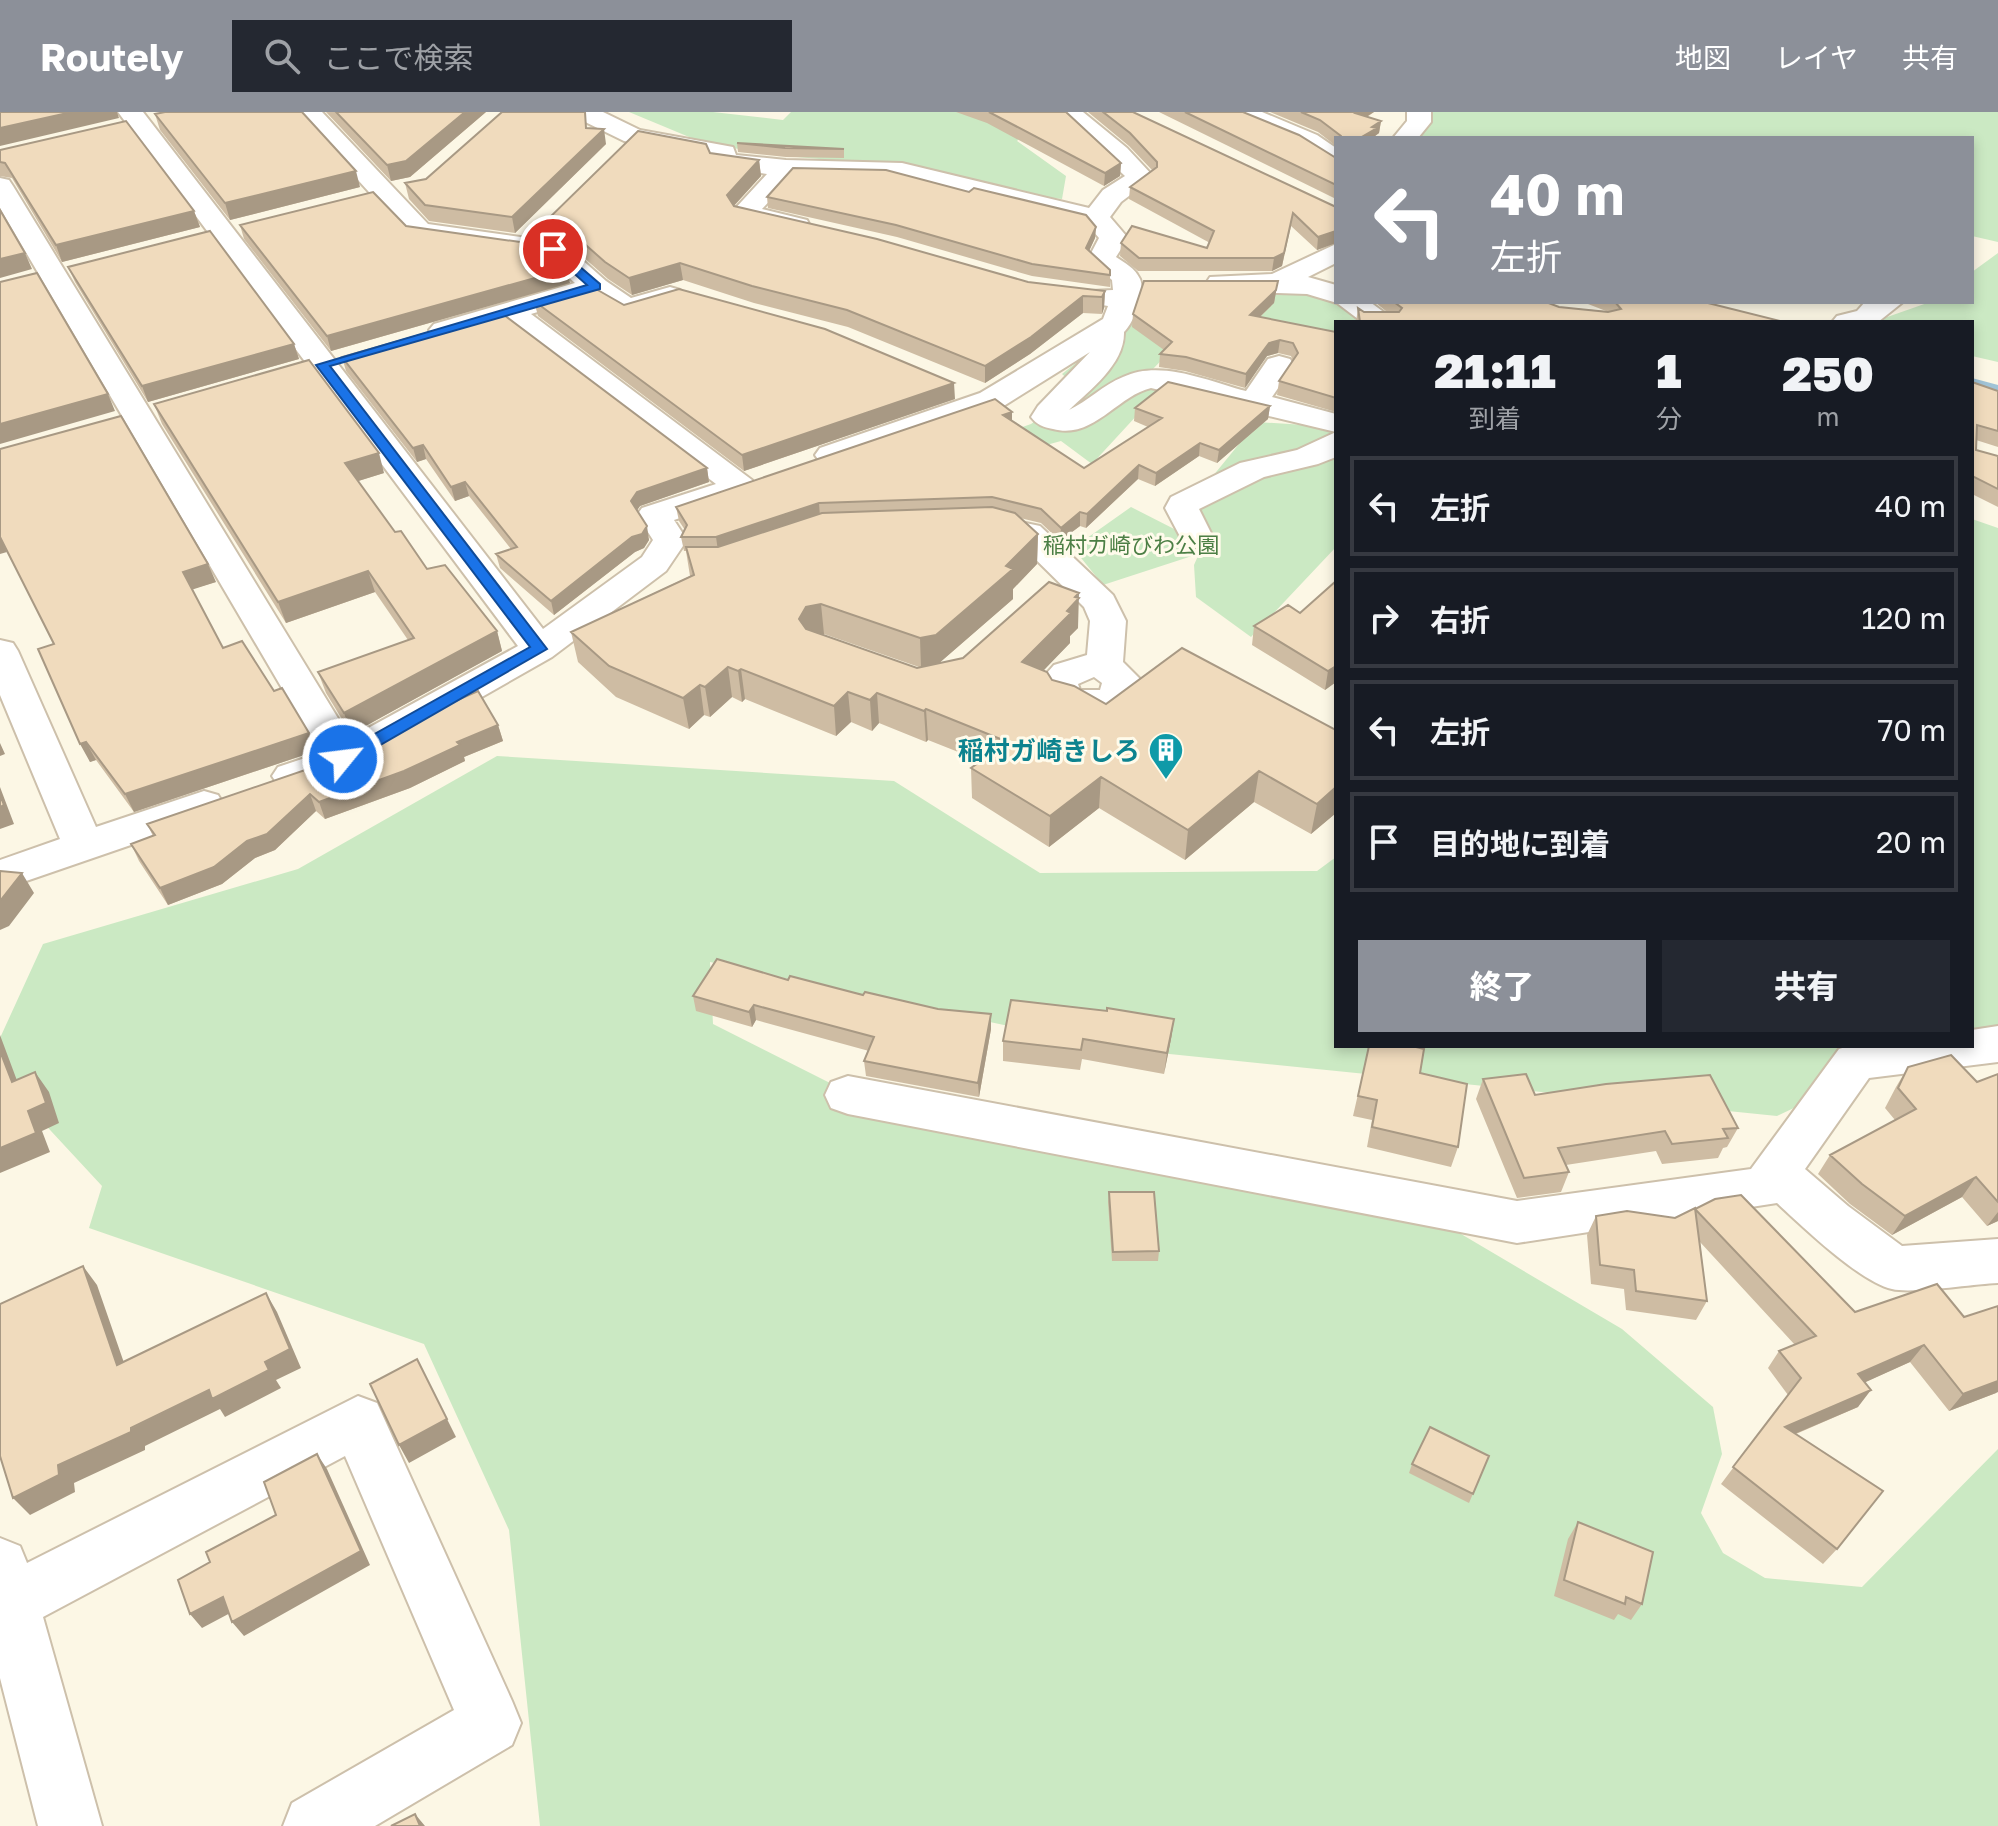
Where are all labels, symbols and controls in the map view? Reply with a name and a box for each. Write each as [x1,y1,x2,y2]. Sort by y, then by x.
search box [232,20,792,92]
text: Routely [40,34,184,79]
icon: search [260,34,304,78]
text: ここで検索 [324,40,474,76]
text: 地図 [1675,41,1731,74]
text: レイヤ [1775,41,1858,74]
text: 共有 [1902,41,1958,74]
text: 40 m [1490,160,1624,227]
icon: left [1358,168,1462,272]
pin [519,215,587,283]
icon: arrive [531,227,575,271]
text: 左折 [1490,235,1562,278]
text: 21:11 [1434,341,1556,399]
text: 1 [1656,341,1682,399]
text: 250 [1782,344,1874,402]
text: m [1816,401,1839,432]
text: 到着 [1469,403,1521,434]
text: 分 [1656,403,1682,434]
icon: left [1362,484,1406,528]
text: 40 m [1875,488,1946,524]
text: 左折 [1430,490,1490,526]
park label: 稲村ガ崎びわ公園 [1043,531,1219,558]
icon: right [1362,596,1406,640]
text: 120 m [1861,600,1946,636]
text: 右折 [1430,602,1490,638]
icon: left [1362,708,1406,752]
text: 70 m [1877,712,1946,748]
text: 左折 [1430,714,1490,750]
position arrow [301,717,385,801]
building icon: 稲村ガ崎きしろ [1147,731,1185,781]
place label: 稲村ガ崎きしろ [958,735,1140,766]
icon: arrive [1362,820,1406,864]
text: 20 m [1876,824,1946,860]
text: 目的地に到着 [1430,826,1610,862]
button: 終了 [1358,940,1646,1032]
button: 共有 [1662,940,1950,1032]

